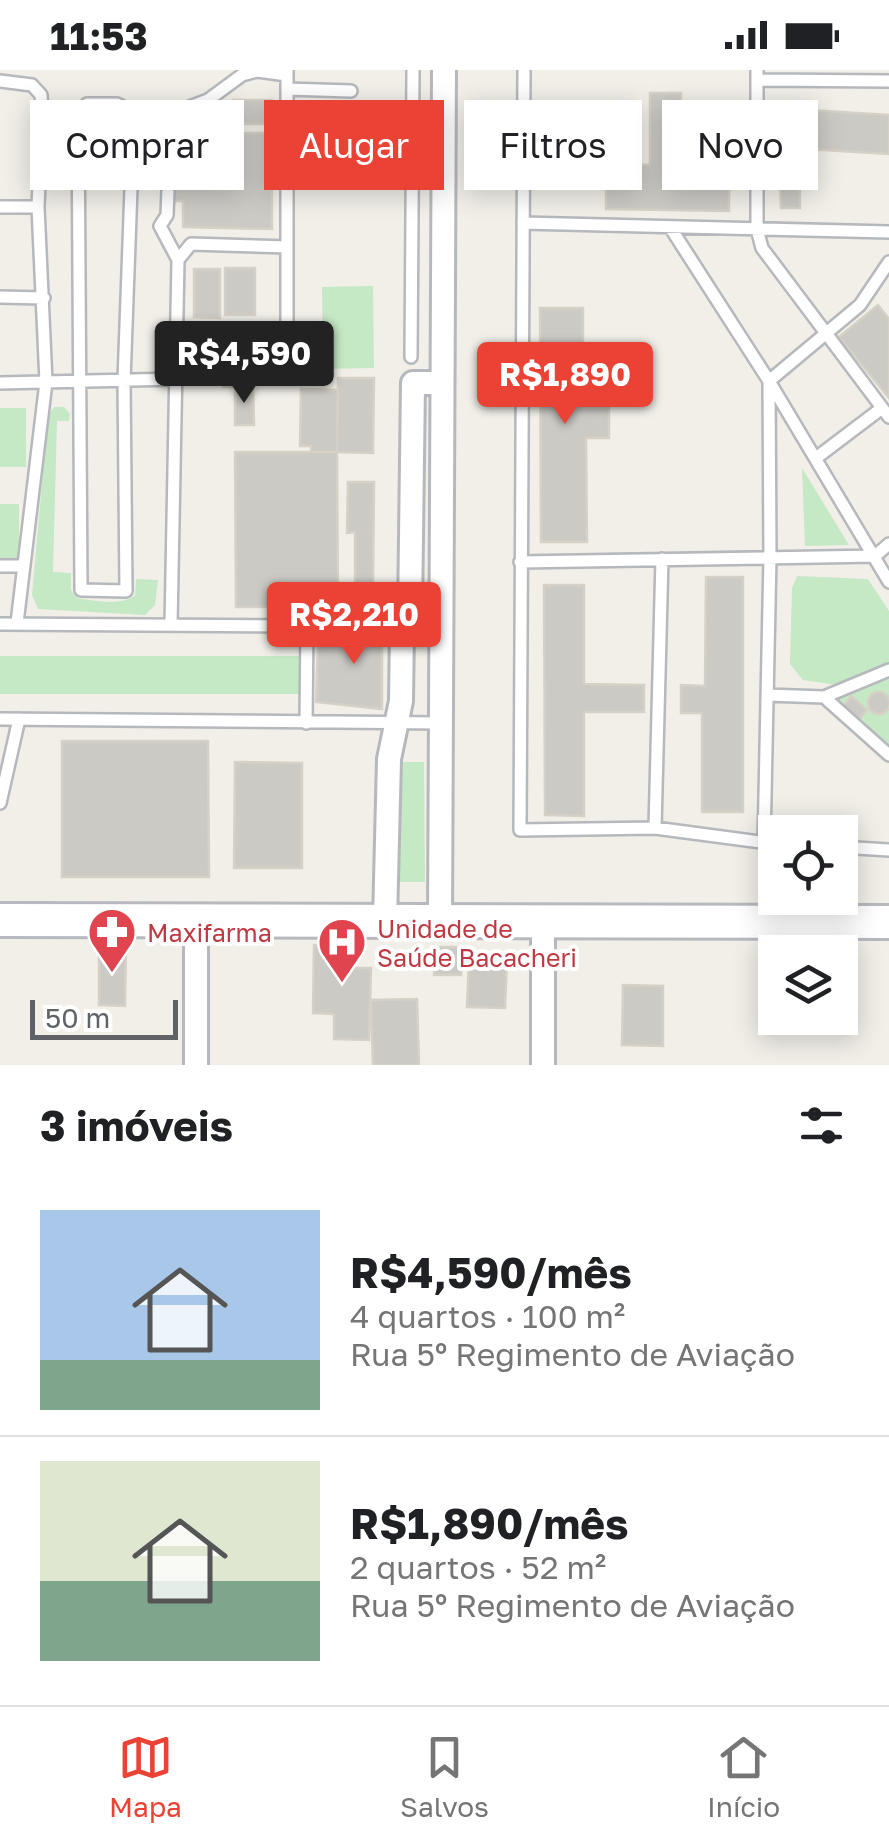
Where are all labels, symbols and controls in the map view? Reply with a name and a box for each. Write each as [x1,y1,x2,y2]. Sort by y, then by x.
text: 11:53 [50,13,148,58]
chip: Comprar [30,100,244,190]
chip: Alugar [264,100,444,190]
chip: Filtros [464,100,642,190]
chip: Novo [662,100,818,190]
pin: R$4,590 [152,321,336,406]
text: R$4,590 [177,334,311,372]
pin: R$1,890 [473,342,657,427]
text: R$1,890 [499,355,631,393]
pin: R$2,210 [262,582,446,667]
text: R$2,210 [289,595,419,633]
map controls [758,815,858,1035]
button: locate [758,815,858,915]
pharmacy icon: Maxifarma [86,906,138,974]
place label: Unidade de Saúde Bacacheri [377,913,577,973]
hospital icon: Unidade de Saúde Bacacheri [316,916,368,984]
place label: Maxifarma [147,917,272,948]
button: layers [758,935,858,1035]
scale bar [30,995,178,1040]
text: 50 m [45,1001,110,1034]
icon: filters [794,1098,849,1153]
text: 3 imóveis [40,1100,233,1150]
text: R$4,590/mês [350,1247,632,1297]
icon: home [120,1250,240,1370]
text: 4 quartos · 100 m² [350,1297,625,1335]
text: Rua 5º Regimento de Aviação [350,1335,795,1373]
text: R$1,890/mês [350,1498,628,1548]
icon: home [120,1501,240,1621]
text: 2 quartos · 52 m² [350,1548,606,1586]
text: Rua 5º Regimento de Aviação [350,1586,795,1624]
tab: Mapa [109,1730,182,1823]
tab: Salvos [400,1730,489,1823]
tab: Início [707,1730,780,1823]

